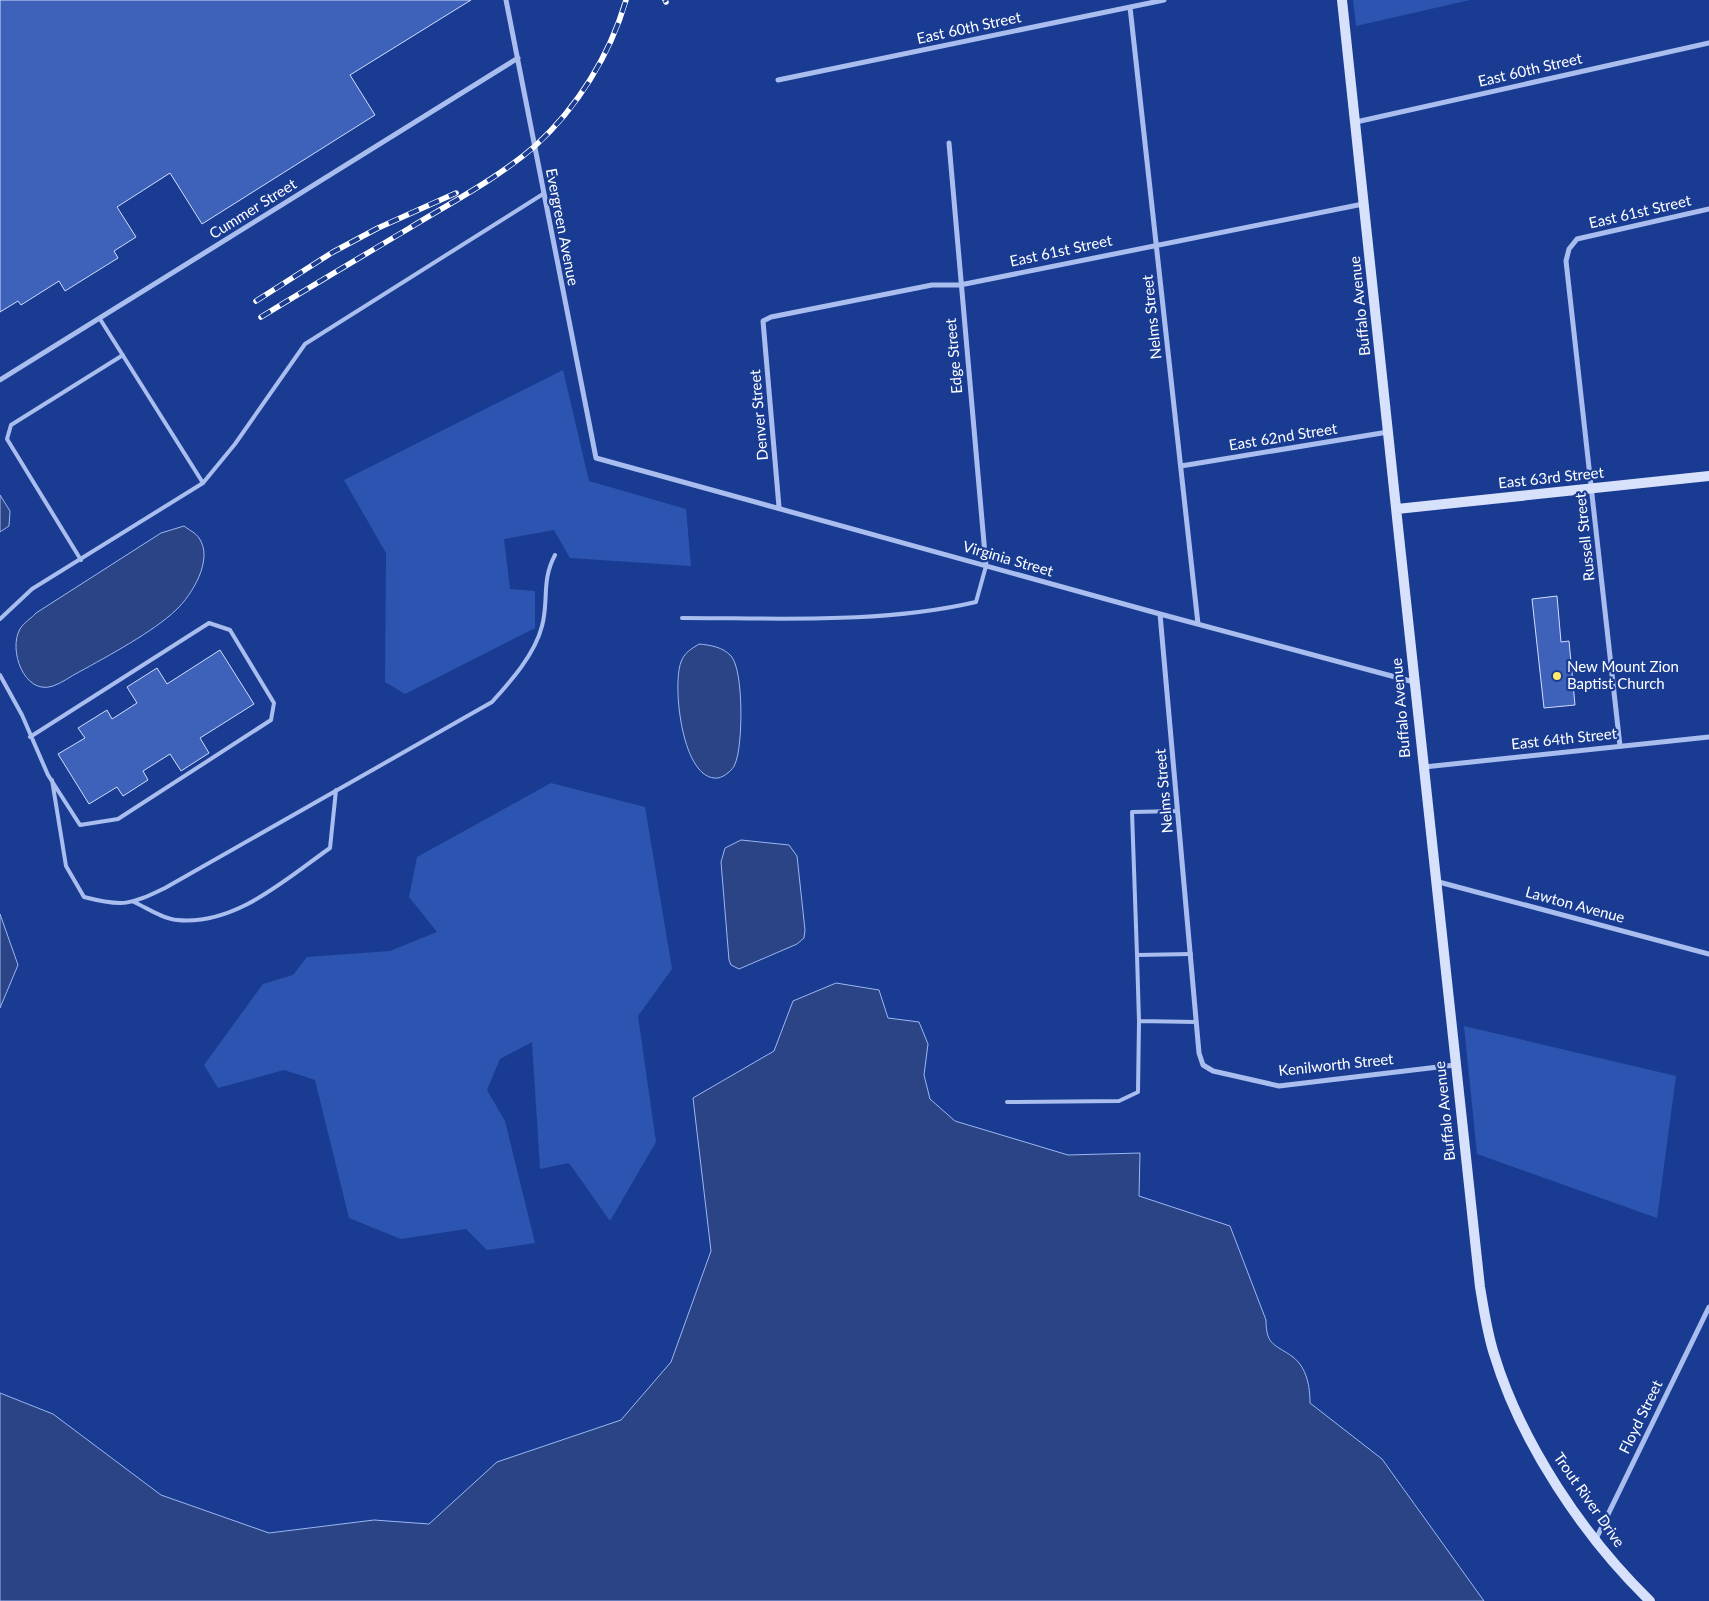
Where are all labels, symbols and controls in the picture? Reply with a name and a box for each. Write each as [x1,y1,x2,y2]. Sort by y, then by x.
street label: East 60th Street [915,7,1023,47]
street label: East 60th Street [1476,48,1584,90]
street label: Evergreen Avenue [543,167,583,287]
street label: Cummer Street [206,174,300,242]
street label: East 61st Street [1587,190,1693,232]
street label: East 61st Street [1008,230,1114,270]
street label: Buffalo Avenue [1345,255,1373,357]
street label: Nelms Street [1138,273,1164,360]
street label: Edge Street [941,317,965,395]
street label: Denver Street [745,368,771,461]
street label: East 62nd Street [1227,418,1339,453]
street label: East 63rd Street [1497,462,1605,491]
street label: Russell Street [1570,491,1598,582]
street label: Virginia Street [961,537,1056,580]
street label: Buffalo Avenue [1387,657,1413,759]
place label: New Mount Zion Baptist Church [1567,657,1679,692]
marker: New Mount Zion Baptist Church [1551,670,1563,682]
street label: East 64th Street [1510,723,1618,753]
street label: Nelms Street [1150,747,1176,834]
street label: Lawton Avenue [1524,882,1627,926]
street label: Kenilworth Street [1278,1049,1395,1079]
street label: Buffalo Avenue [1430,1060,1458,1162]
street label: Floyd Street [1615,1376,1666,1456]
street label: Trout River Drive [1550,1449,1629,1550]

